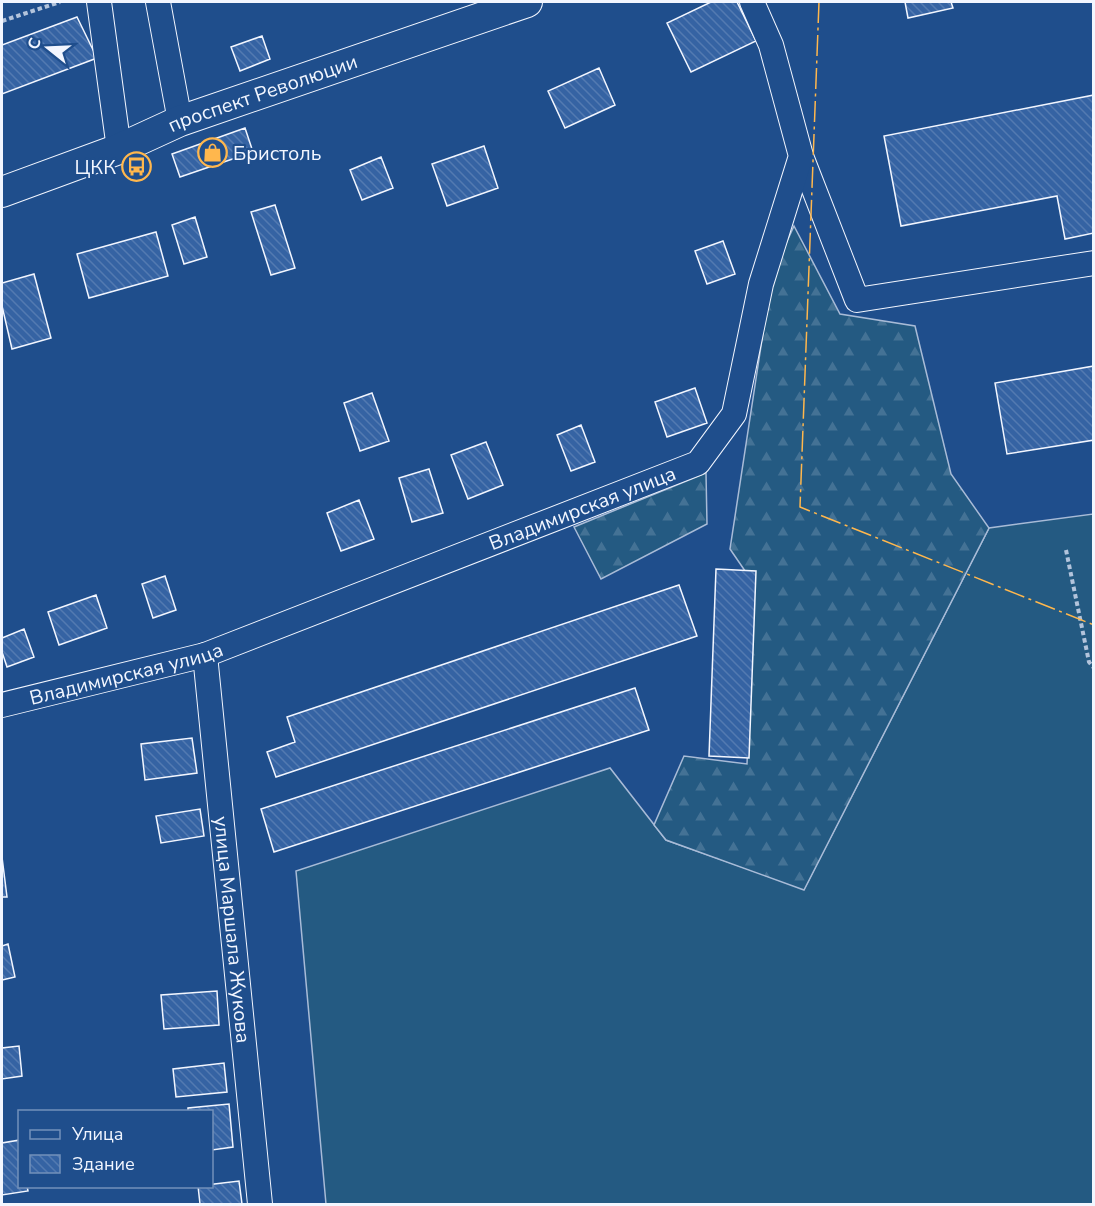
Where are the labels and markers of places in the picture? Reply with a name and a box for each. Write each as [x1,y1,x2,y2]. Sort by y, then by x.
shop icon: Бристоль [196,137,228,169]
place label: Бристоль [233,140,321,167]
bus stop icon: ЦКК [121,151,153,183]
place label: ЦКК [75,154,116,181]

